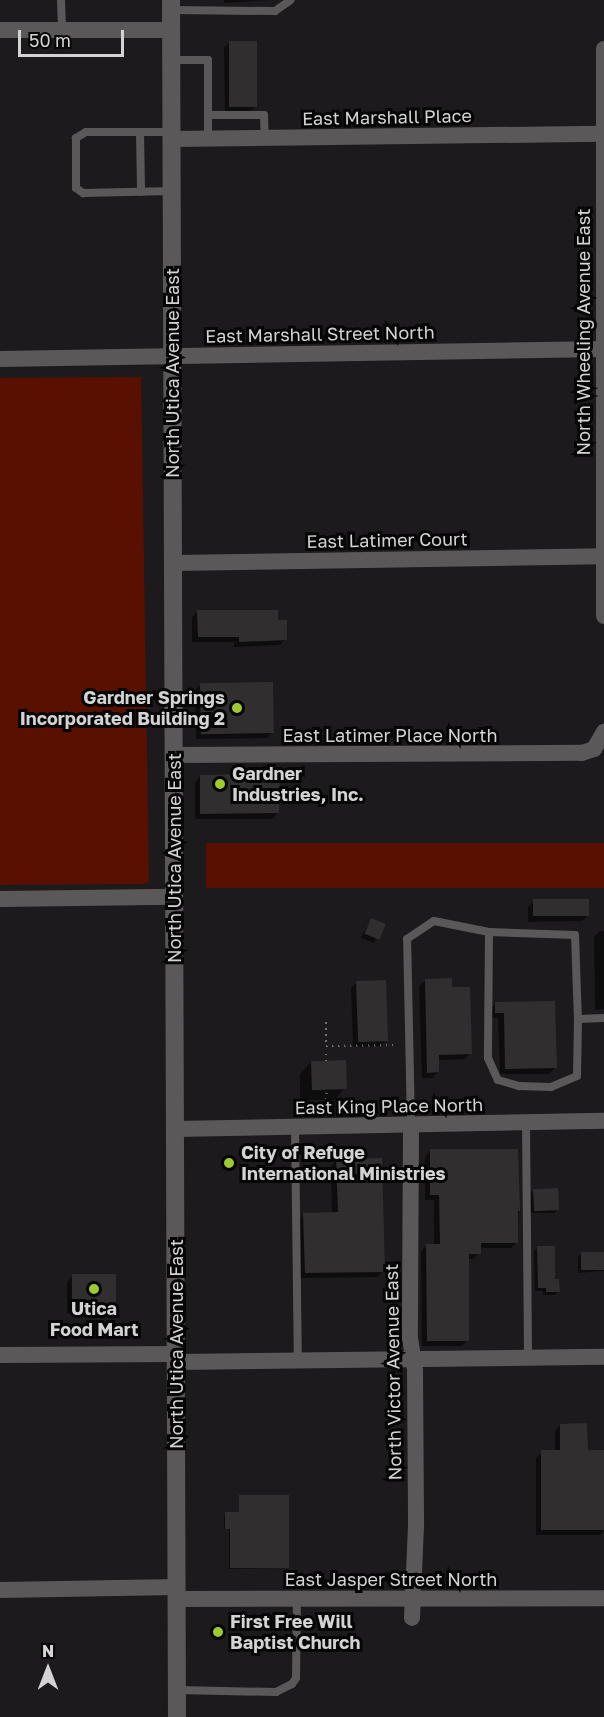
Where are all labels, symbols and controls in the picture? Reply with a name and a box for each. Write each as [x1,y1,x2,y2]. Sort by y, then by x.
scale bar [21,18,128,56]
text: 50 m [29,29,71,51]
street label: East Marshall Place [302,105,472,129]
street label: North Wheeling Avenue East [572,209,594,455]
street label: North Utica Avenue East [161,268,183,478]
street label: East Marshall Street North [205,321,435,347]
street label: East Latimer Court [306,528,468,552]
place label: Gardner Springs Incorporated Building 2 [20,687,225,730]
marker: Gardner Springs Incorporated Building 2 [230,701,244,715]
street label: East Latimer Place North [282,724,498,746]
street label: North Utica Avenue East [163,753,185,963]
place label: Gardner Industries, Inc. [232,763,364,806]
marker: Gardner Industries, Inc. [213,777,227,791]
street label: East King Place North [294,1094,484,1118]
place label: City of Refuge International Ministries [241,1142,446,1184]
marker: City of Refuge International Ministries [222,1156,236,1170]
street label: North Utica Avenue East [165,1239,187,1449]
street label: North Victor Avenue East [380,1264,406,1480]
marker: Utica Food Mart [87,1282,101,1296]
place label: Utica Food Mart [50,1298,138,1340]
street label: East Jasper Street North [285,1568,497,1590]
place label: First Free Will Baptist Church [230,1611,360,1654]
marker: First Free Will Baptist Church [211,1625,225,1639]
north arrow [18,1639,78,1699]
text: N [42,1641,54,1661]

